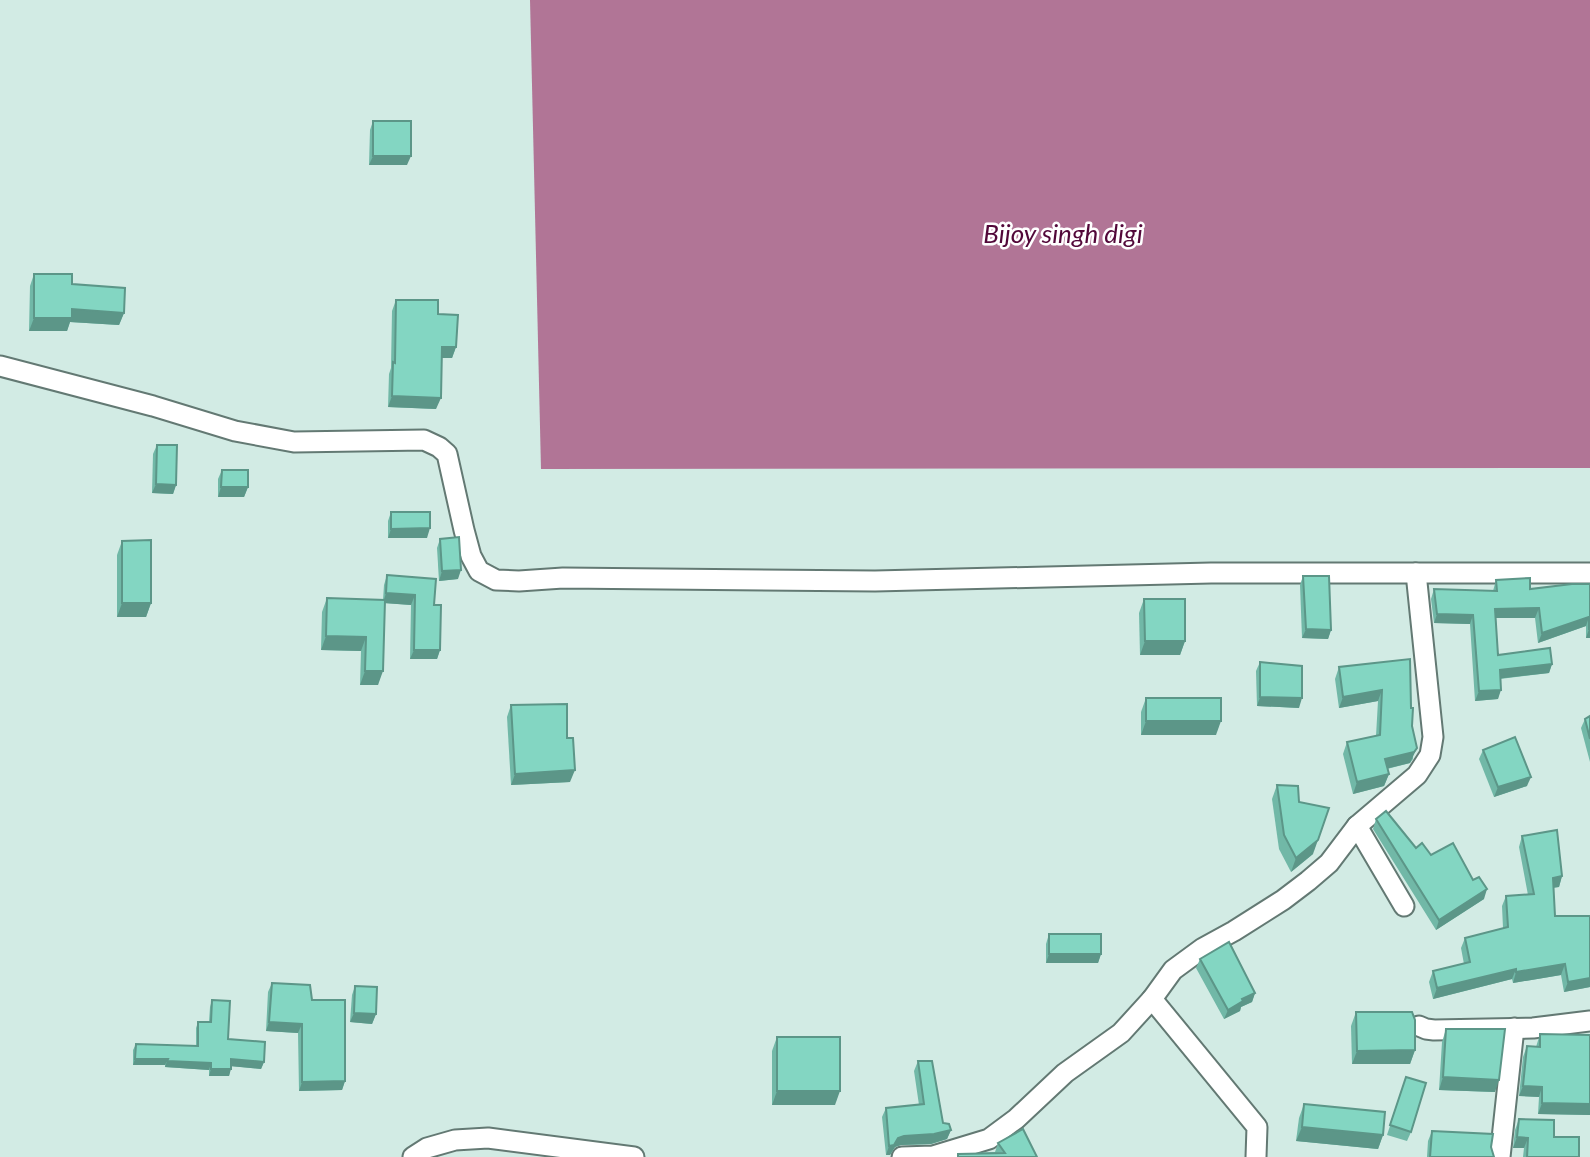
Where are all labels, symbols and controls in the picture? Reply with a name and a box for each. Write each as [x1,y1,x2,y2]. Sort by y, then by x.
water label: Bijoy singh digi [983,217,1143,249]

